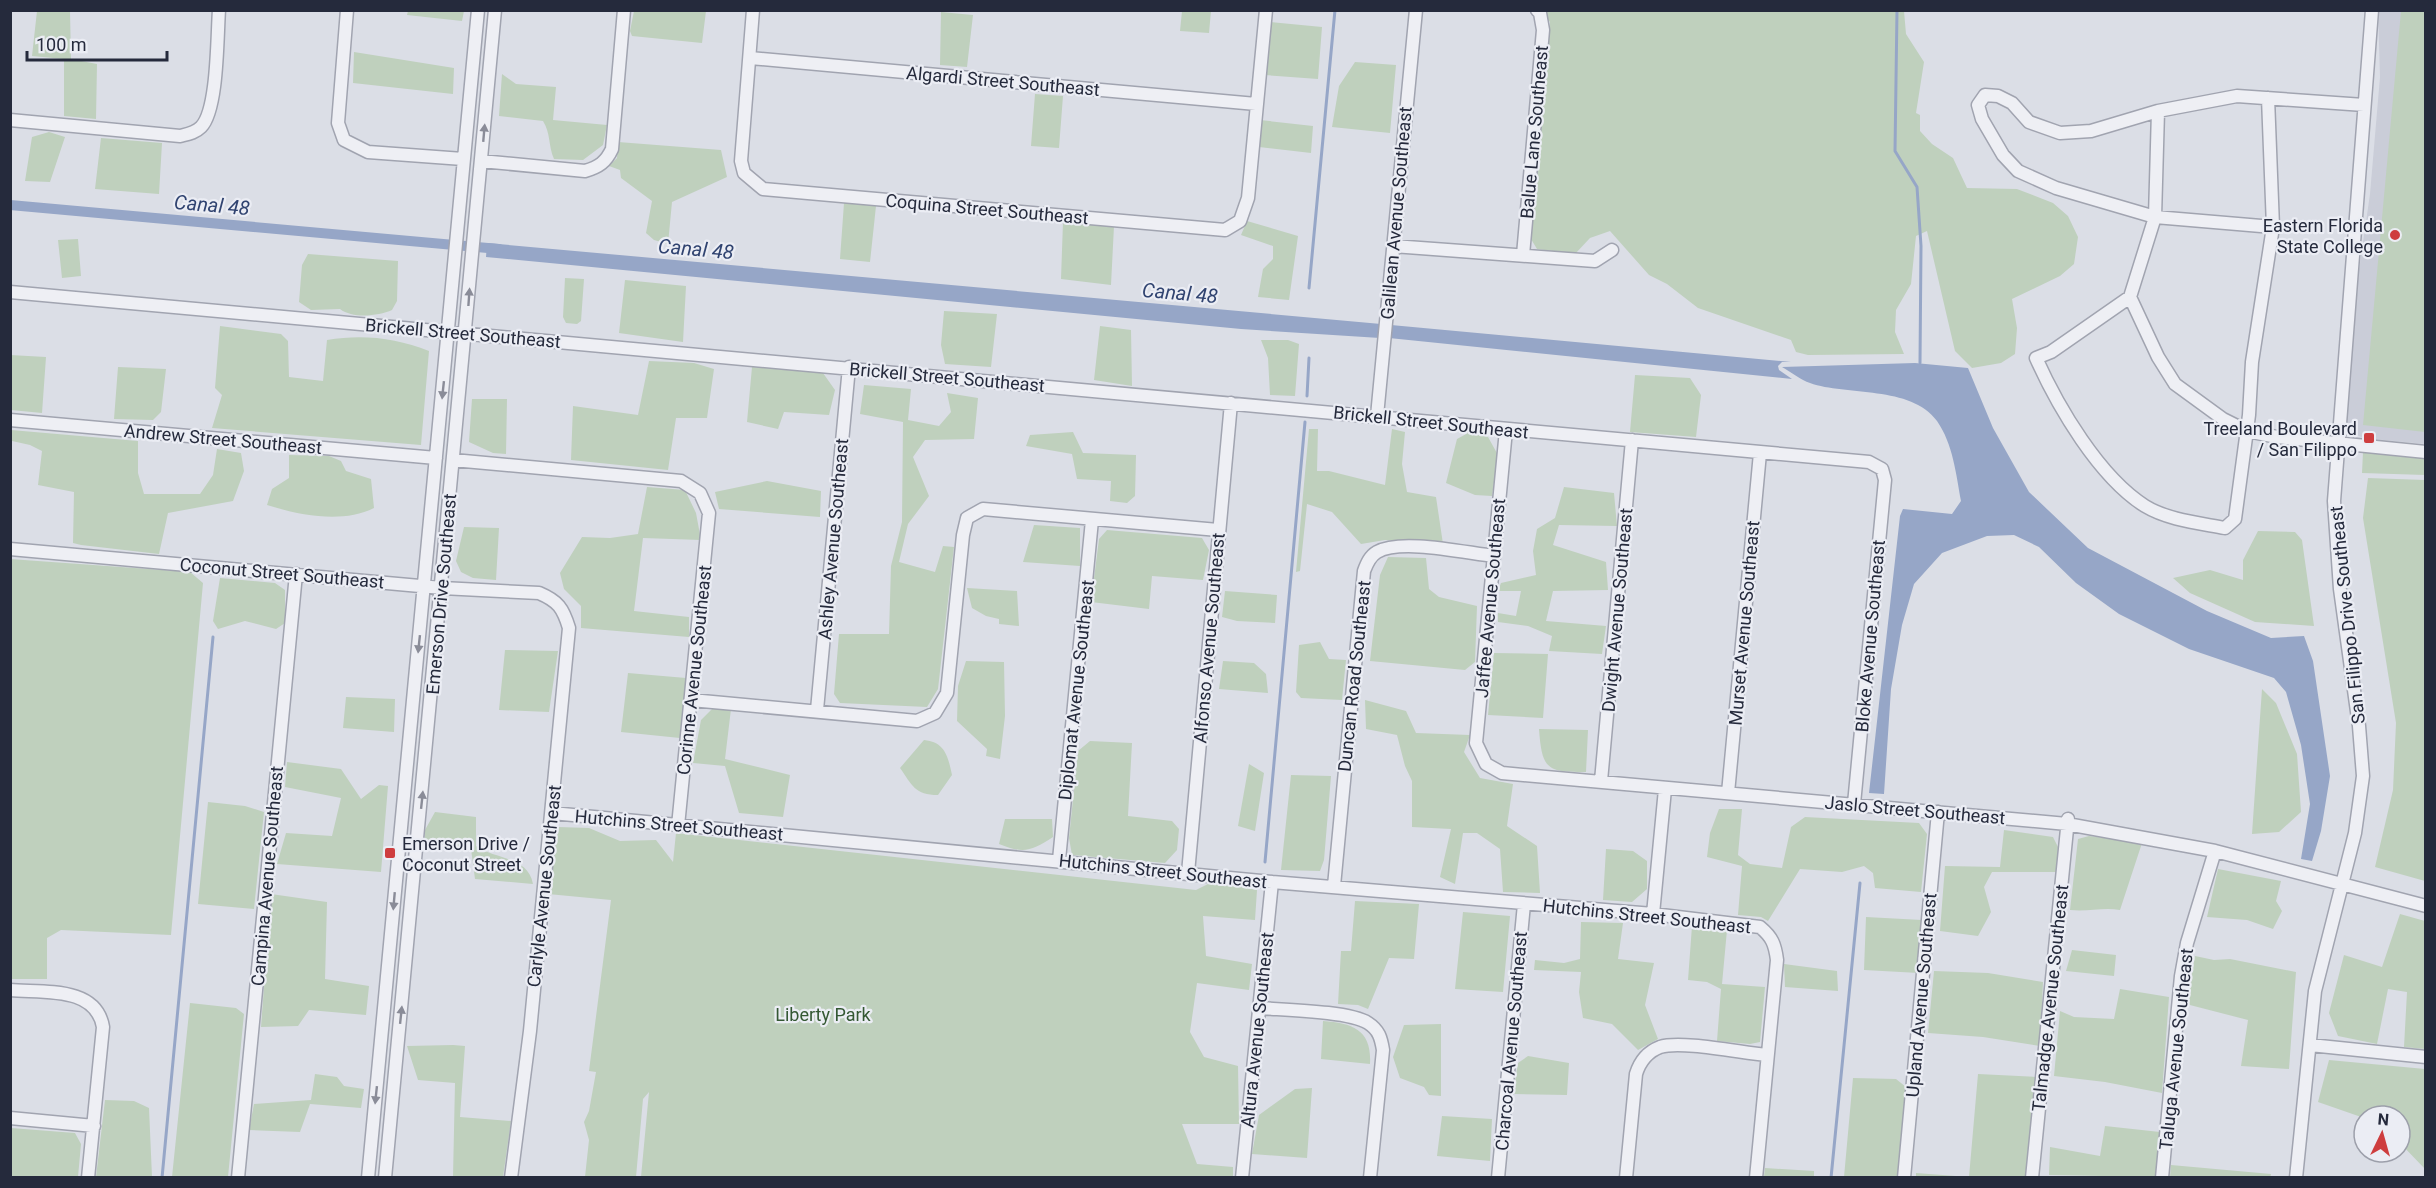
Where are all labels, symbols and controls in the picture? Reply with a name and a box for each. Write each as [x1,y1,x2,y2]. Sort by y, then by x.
scale bar [27,24,166,62]
text: 100 m [36,34,87,55]
street label: Balue Lane Southeast [1516,44,1552,220]
street label: Algardi Street Southeast [905,62,1101,100]
street label: Galilean Avenue Southeast [1376,106,1416,320]
one-way arrow [479,123,489,142]
water label: Canal 48 [173,190,251,220]
street label: Coquina Street Southeast [885,190,1090,228]
place label: Eastern Florida State College [2263,215,2383,257]
marker: Eastern Florida State College [2388,228,2402,242]
water label: Canal 48 [657,234,735,264]
water label: Canal 48 [1141,278,1219,308]
one-way arrow [464,288,474,307]
street label: Brickell Street Southeast [364,314,562,352]
street label: Brickell Street Southeast [848,358,1046,396]
one-way arrow [438,381,448,400]
street label: Brickell Street Southeast [1332,401,1530,443]
place label: Treeland Boulevard / San Filippo [2203,418,2357,460]
street label: Andrew Street Southeast [123,420,323,458]
marker: Treeland Boulevard / San Filippo [2362,431,2376,445]
street label: Ashley Avenue Southeast [814,437,852,641]
street label: Emerson Drive Southeast [422,492,460,695]
street label: Jaffee Avenue Southeast [1471,497,1509,699]
street label: San Filippo Drive Southeast [2325,505,2369,725]
street label: Dwight Avenue Southeast [1598,507,1636,713]
street label: Murset Avenue Southeast [1725,520,1763,726]
street label: Alfonso Avenue Southeast [1189,532,1229,744]
street label: Bloke Avenue Southeast [1851,539,1889,733]
street label: Coconut Street Southeast [179,554,385,592]
street label: Corinne Avenue Southeast [673,564,715,776]
street label: Diplomat Avenue Southeast [1054,579,1098,801]
street label: Duncan Road Southeast [1334,579,1375,773]
one-way arrow [414,635,424,654]
street label: Campina Avenue Southeast [247,765,287,987]
street label: Carlyle Avenue Southeast [523,784,565,988]
one-way arrow [417,790,427,809]
street label: Jaslo Street Southeast [1824,792,2006,828]
street label: Hutchins Street Southeast [574,805,784,845]
place label: Emerson Drive / Coconut Street [402,833,530,875]
marker: Emerson Drive / Coconut Street [383,846,397,860]
street label: Hutchins Street Southeast [1058,850,1268,892]
street label: Talmadge Avenue Southeast [2028,883,2072,1113]
one-way arrow [389,891,399,910]
street label: Upland Avenue Southeast [1902,892,1940,1098]
street label: Hutchins Street Southeast [1542,895,1752,937]
street label: Charcoal Avenue Southeast [1491,930,1531,1152]
street label: Altura Avenue Southeast [1236,931,1278,1129]
street label: Taluga Avenue Southeast [2155,947,2197,1151]
park label: Liberty Park [775,1004,872,1025]
one-way arrow [396,1005,406,1024]
one-way arrow [371,1086,381,1105]
north arrow [2352,1104,2412,1164]
text: N [2377,1110,2390,1130]

